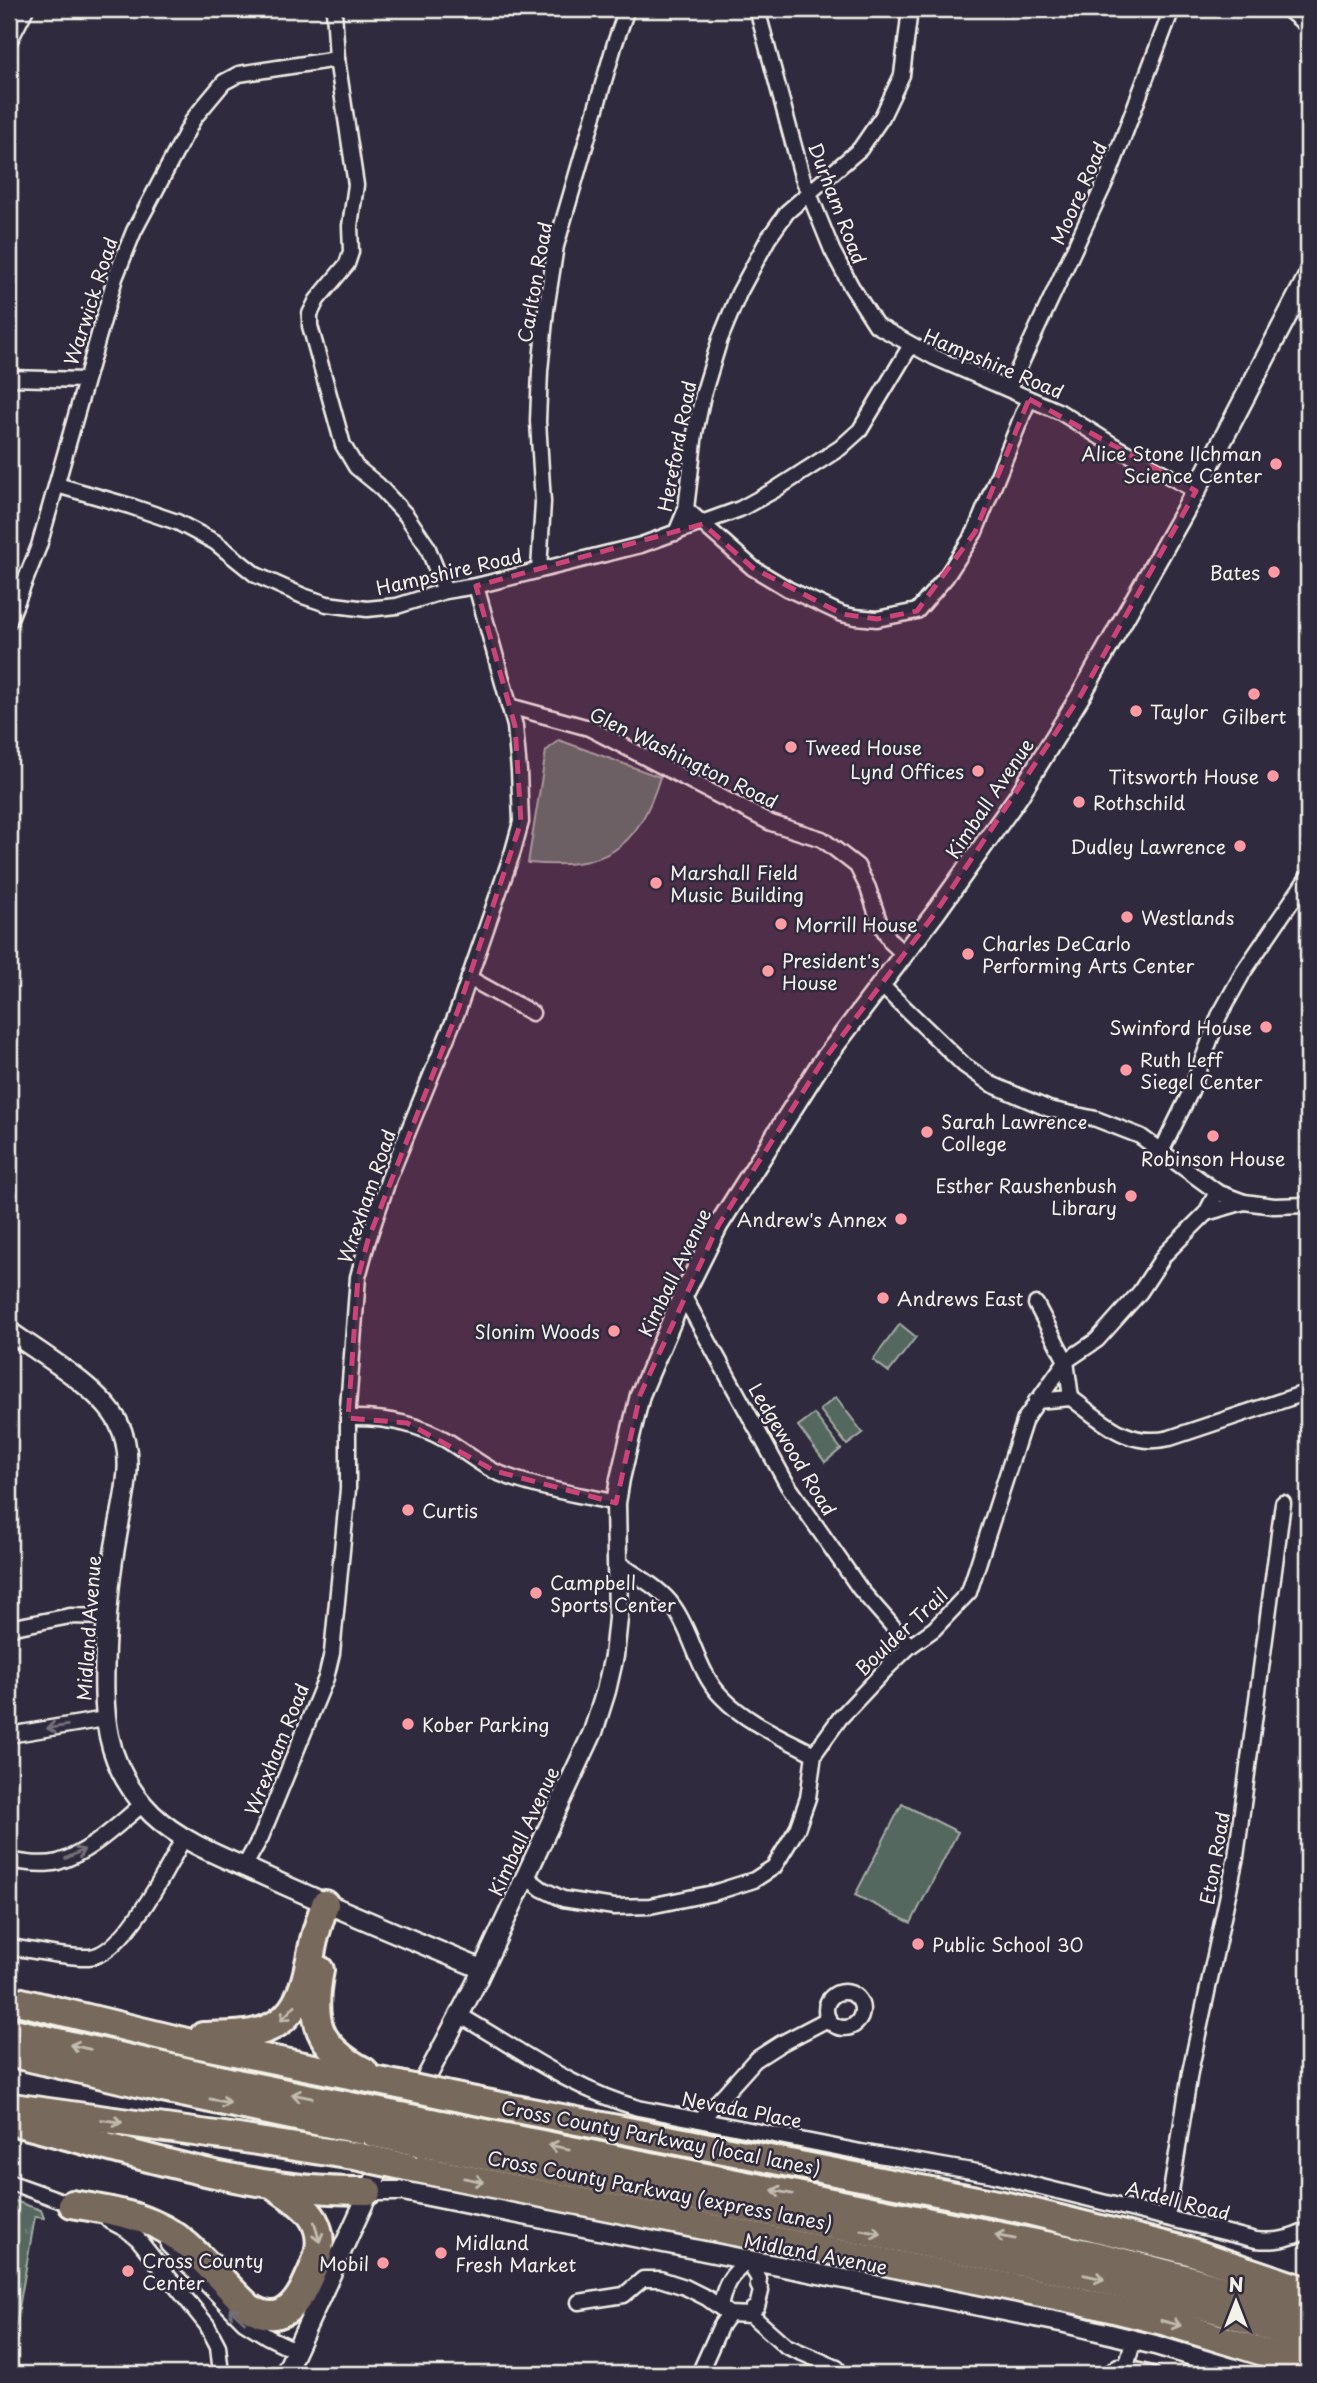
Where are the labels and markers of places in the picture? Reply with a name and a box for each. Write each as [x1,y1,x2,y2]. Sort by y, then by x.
place label: Alice Stone Ilchman Science Center [1081,439,1262,489]
marker: Alice Stone Ilchman Science Center [1268,456,1284,472]
place label: Bates [1209,558,1260,586]
marker: Bates [1266,564,1282,580]
marker: Gilbert [1246,686,1262,702]
place label: Taylor [1150,697,1208,725]
place label: Gilbert [1222,702,1287,730]
marker: Taylor [1128,703,1144,719]
place label: Tweed House [805,733,922,761]
marker: Tweed House [783,739,799,755]
place label: Lynd Offices [850,757,964,785]
place label: Titsworth House [1108,762,1259,790]
marker: Lynd Offices [970,763,986,779]
marker: Titsworth House [1265,768,1281,784]
place label: Rothschild [1093,788,1185,816]
marker: Rothschild [1071,794,1087,810]
place label: Dudley Lawrence [1070,832,1226,860]
marker: Dudley Lawrence [1232,838,1248,854]
place label: Marshall Field Music Building [670,858,804,908]
marker: Marshall Field Music Building [648,875,664,891]
place label: Westlands [1141,903,1234,931]
marker: Westlands [1119,909,1135,925]
place label: Morrill House [795,910,918,938]
marker: Morrill House [773,916,789,932]
place label: Charles DeCarlo Performing Arts Center [982,929,1195,979]
place label: President's House [782,946,880,996]
marker: Charles DeCarlo Performing Arts Center [960,946,976,962]
marker: President's House [760,963,776,979]
place label: Swinford House [1109,1013,1252,1041]
marker: Swinford House [1258,1019,1274,1035]
place label: Ruth Leff Siegel Center [1140,1045,1262,1095]
marker: Ruth Leff Siegel Center [1118,1062,1134,1078]
place label: Sarah Lawrence College [941,1107,1087,1157]
marker: Sarah Lawrence College [919,1124,935,1140]
marker: Robinson House [1205,1128,1221,1144]
place label: Robinson House [1141,1144,1285,1172]
place label: Esther Raushenbush Library [936,1171,1117,1221]
marker: Esther Raushenbush Library [1123,1188,1139,1204]
place label: Andrew's Annex [737,1205,887,1233]
marker: Andrew's Annex [893,1211,909,1227]
place label: Andrews East [897,1284,1024,1312]
marker: Andrews East [875,1290,891,1306]
place label: Slonim Woods [474,1317,600,1345]
marker: Slonim Woods [606,1323,622,1339]
place label: Curtis [422,1496,478,1524]
marker: Curtis [400,1502,416,1518]
place label: Campbell Sports Center [550,1568,676,1618]
marker: Campbell Sports Center [528,1585,544,1601]
place label: Kober Parking [422,1710,549,1738]
marker: Kober Parking [400,1716,416,1732]
place label: Public School 30 [932,1930,1084,1958]
marker: Public School 30 [910,1936,926,1952]
place label: Midland Fresh Market [455,2228,577,2278]
marker: Midland Fresh Market [433,2245,449,2261]
place label: Cross County Center [142,2246,264,2296]
place label: Mobil [319,2249,369,2277]
marker: Mobil [375,2255,391,2271]
marker: Cross County Center [120,2263,136,2279]

